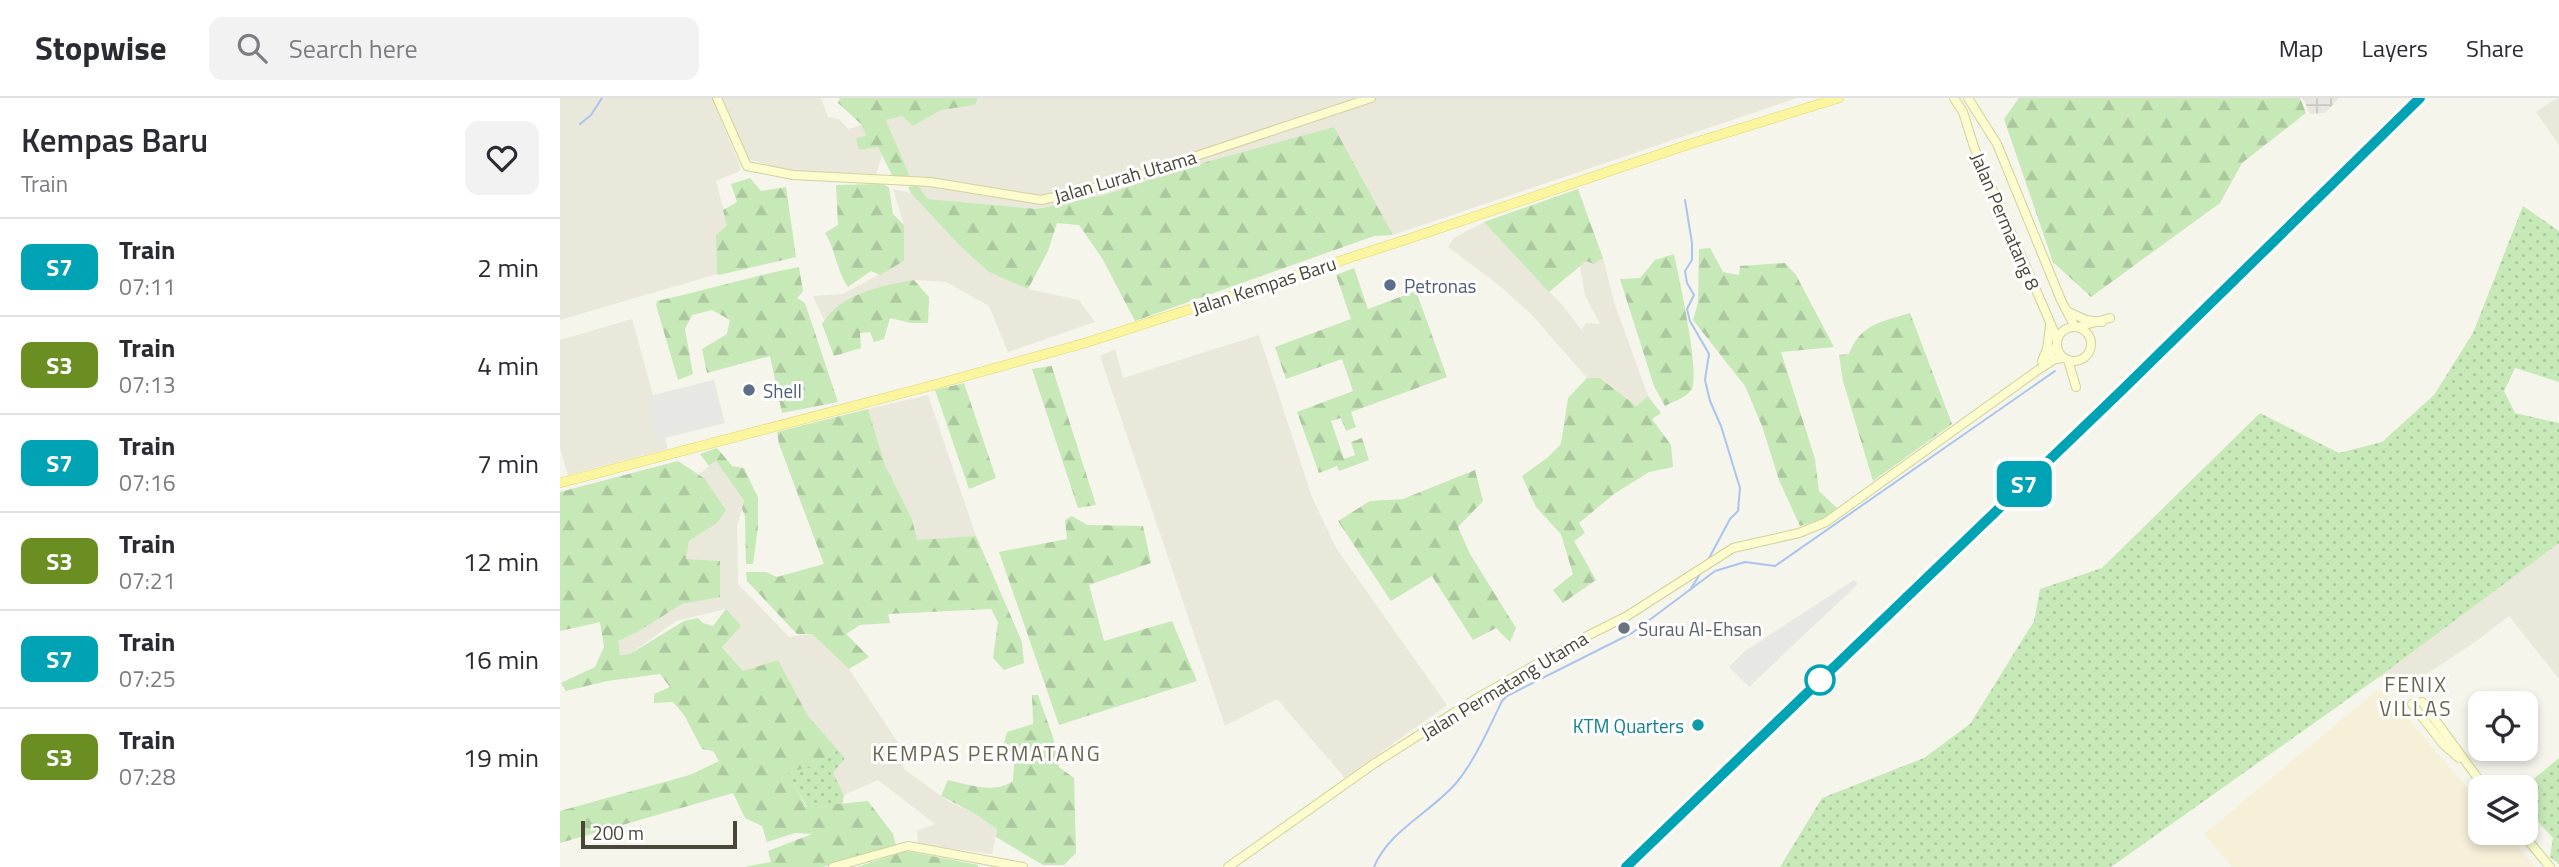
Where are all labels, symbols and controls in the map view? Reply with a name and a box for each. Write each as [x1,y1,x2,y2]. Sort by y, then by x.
search box [209,17,699,80]
text: Stopwise [35,23,167,73]
icon: search [233,29,271,67]
text: Search here [289,29,418,68]
text: Map [2279,30,2324,66]
text: Layers [2362,30,2428,66]
text: Share [2466,30,2524,66]
text: Kempas Baru [21,115,208,165]
button: heart [465,121,539,195]
street label: Jalan Lurah Utama [1050,142,1200,210]
street label: Jalan Permatang 8 [1964,148,2048,295]
text: Train [21,166,68,201]
text: Train [119,230,175,269]
text: 2 min [477,248,539,287]
street label: Jalan Kempas Baru [1188,248,1340,322]
text: S7 [46,249,73,285]
text: 07:11 [119,269,176,304]
place label: Petronas [1404,271,1477,300]
marker: Petronas [1382,277,1398,293]
text: Train [119,328,175,367]
text: 4 min [477,346,539,385]
text: S3 [46,347,73,383]
text: 07:13 [119,367,176,402]
place label: Shell [763,376,802,405]
marker: Shell [741,382,757,398]
text: Train [119,426,175,465]
text: 7 min [477,444,539,483]
text: S7 [46,445,73,481]
line badge: S7 [1992,461,2056,507]
text: 07:16 [119,465,176,500]
text: S7 [2011,466,2037,502]
text: Train [119,524,175,563]
text: 12 min [463,542,539,581]
text: S3 [46,543,73,579]
text: 07:21 [119,563,176,598]
place label: Surau Al-Ehsan [1638,614,1762,643]
marker: Surau Al-Ehsan [1616,620,1632,636]
text: Train [119,622,175,661]
street label: Jalan Permatang Utama [1415,623,1593,746]
text: 16 min [463,640,539,679]
text: S7 [46,641,73,677]
text: 07:25 [119,661,176,696]
unlabelled marker [1805,665,1835,695]
district label: FENIX VILLAS [2379,668,2453,724]
map controls [2468,691,2538,845]
button: locate [2468,691,2538,761]
place label: KTM Quarters [1573,711,1684,740]
marker: KTM Quarters [1690,717,1706,733]
text: Train [119,720,175,759]
district label: KEMPAS PERMATANG [872,737,1102,769]
text: 19 min [463,738,539,777]
text: S3 [46,739,73,775]
text: 07:28 [119,759,176,794]
button: layers [2468,775,2538,845]
scale bar [581,818,737,850]
text: 200 m [592,818,644,847]

